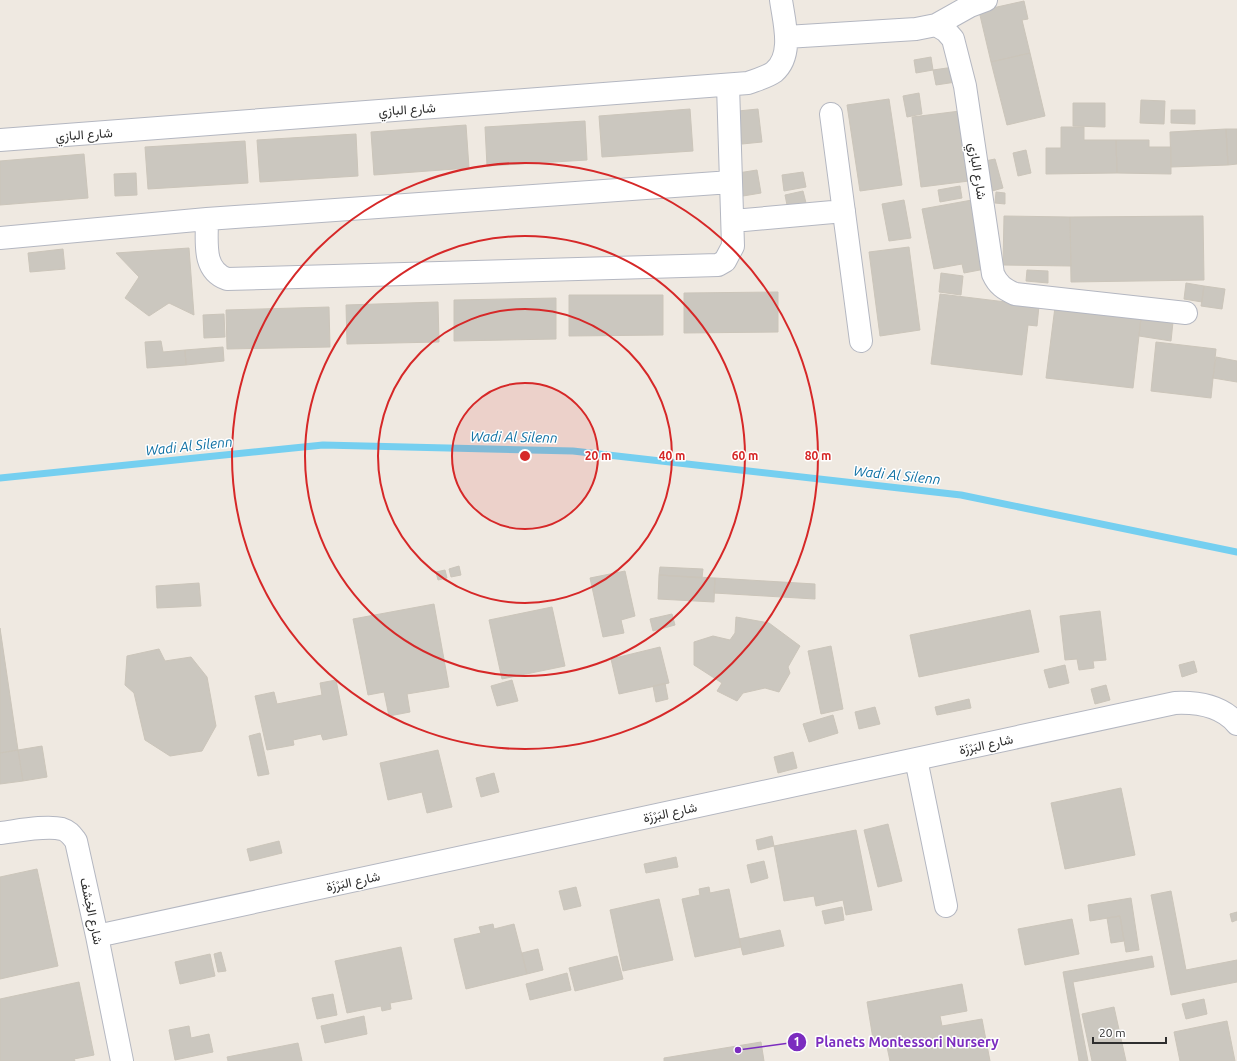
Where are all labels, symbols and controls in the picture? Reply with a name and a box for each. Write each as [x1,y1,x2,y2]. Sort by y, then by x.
street label: شارع البازي [378,100,436,122]
street label: شارع البازي [55,125,113,147]
street label: شارع البازي [963,142,989,201]
water label: Wadi Al Silenn [470,428,558,446]
water label: Wadi Al Silenn [145,433,233,459]
centre of rings [518,449,532,463]
text: 20 m [585,449,611,462]
text: 40 m [659,449,685,462]
text: 60 m [732,449,758,462]
text: 80 m [805,449,831,462]
water label: Wadi Al Silenn [853,462,941,488]
street label: شارع البَرْزَة [958,731,1015,759]
street label: شارع البَرْزَة [642,799,699,827]
street label: شارع البَرْزَة [325,868,382,896]
street label: شارع الخِشف [75,876,106,946]
scale bar [1093,1019,1166,1045]
text: 20 m [1099,1026,1126,1039]
callout: Planets Montessori Nursery [787,1029,1007,1055]
text: Planets Montessori Nursery [815,1034,999,1050]
text: 1 [794,1035,800,1048]

